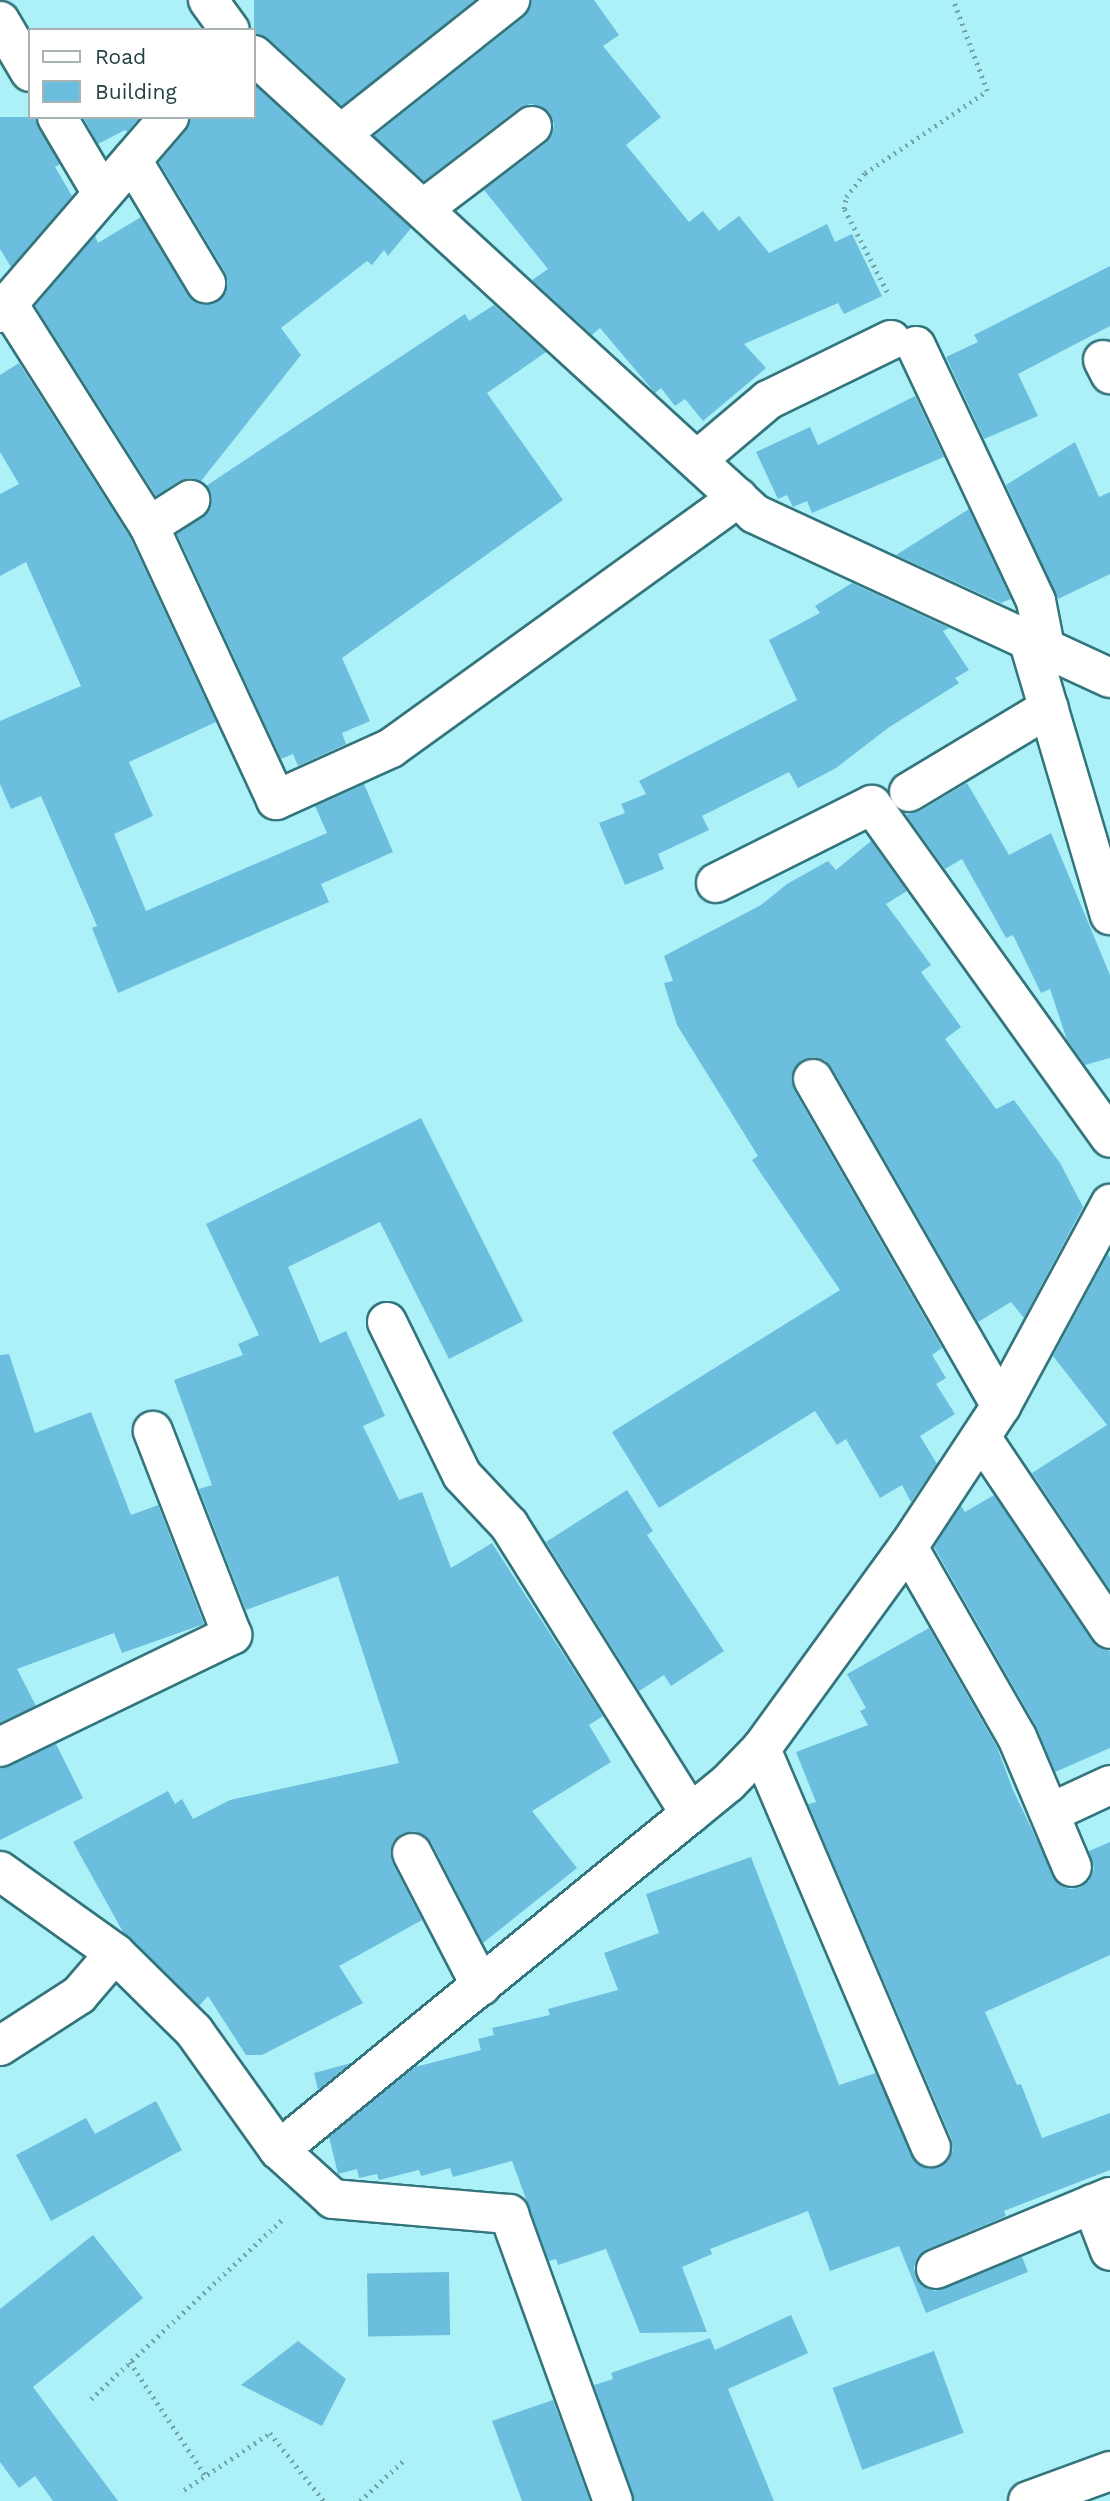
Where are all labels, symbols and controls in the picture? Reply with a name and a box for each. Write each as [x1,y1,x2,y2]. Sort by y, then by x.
legend [28,28,256,119]
text: Road [95,44,146,69]
text: Building [95,79,177,104]

